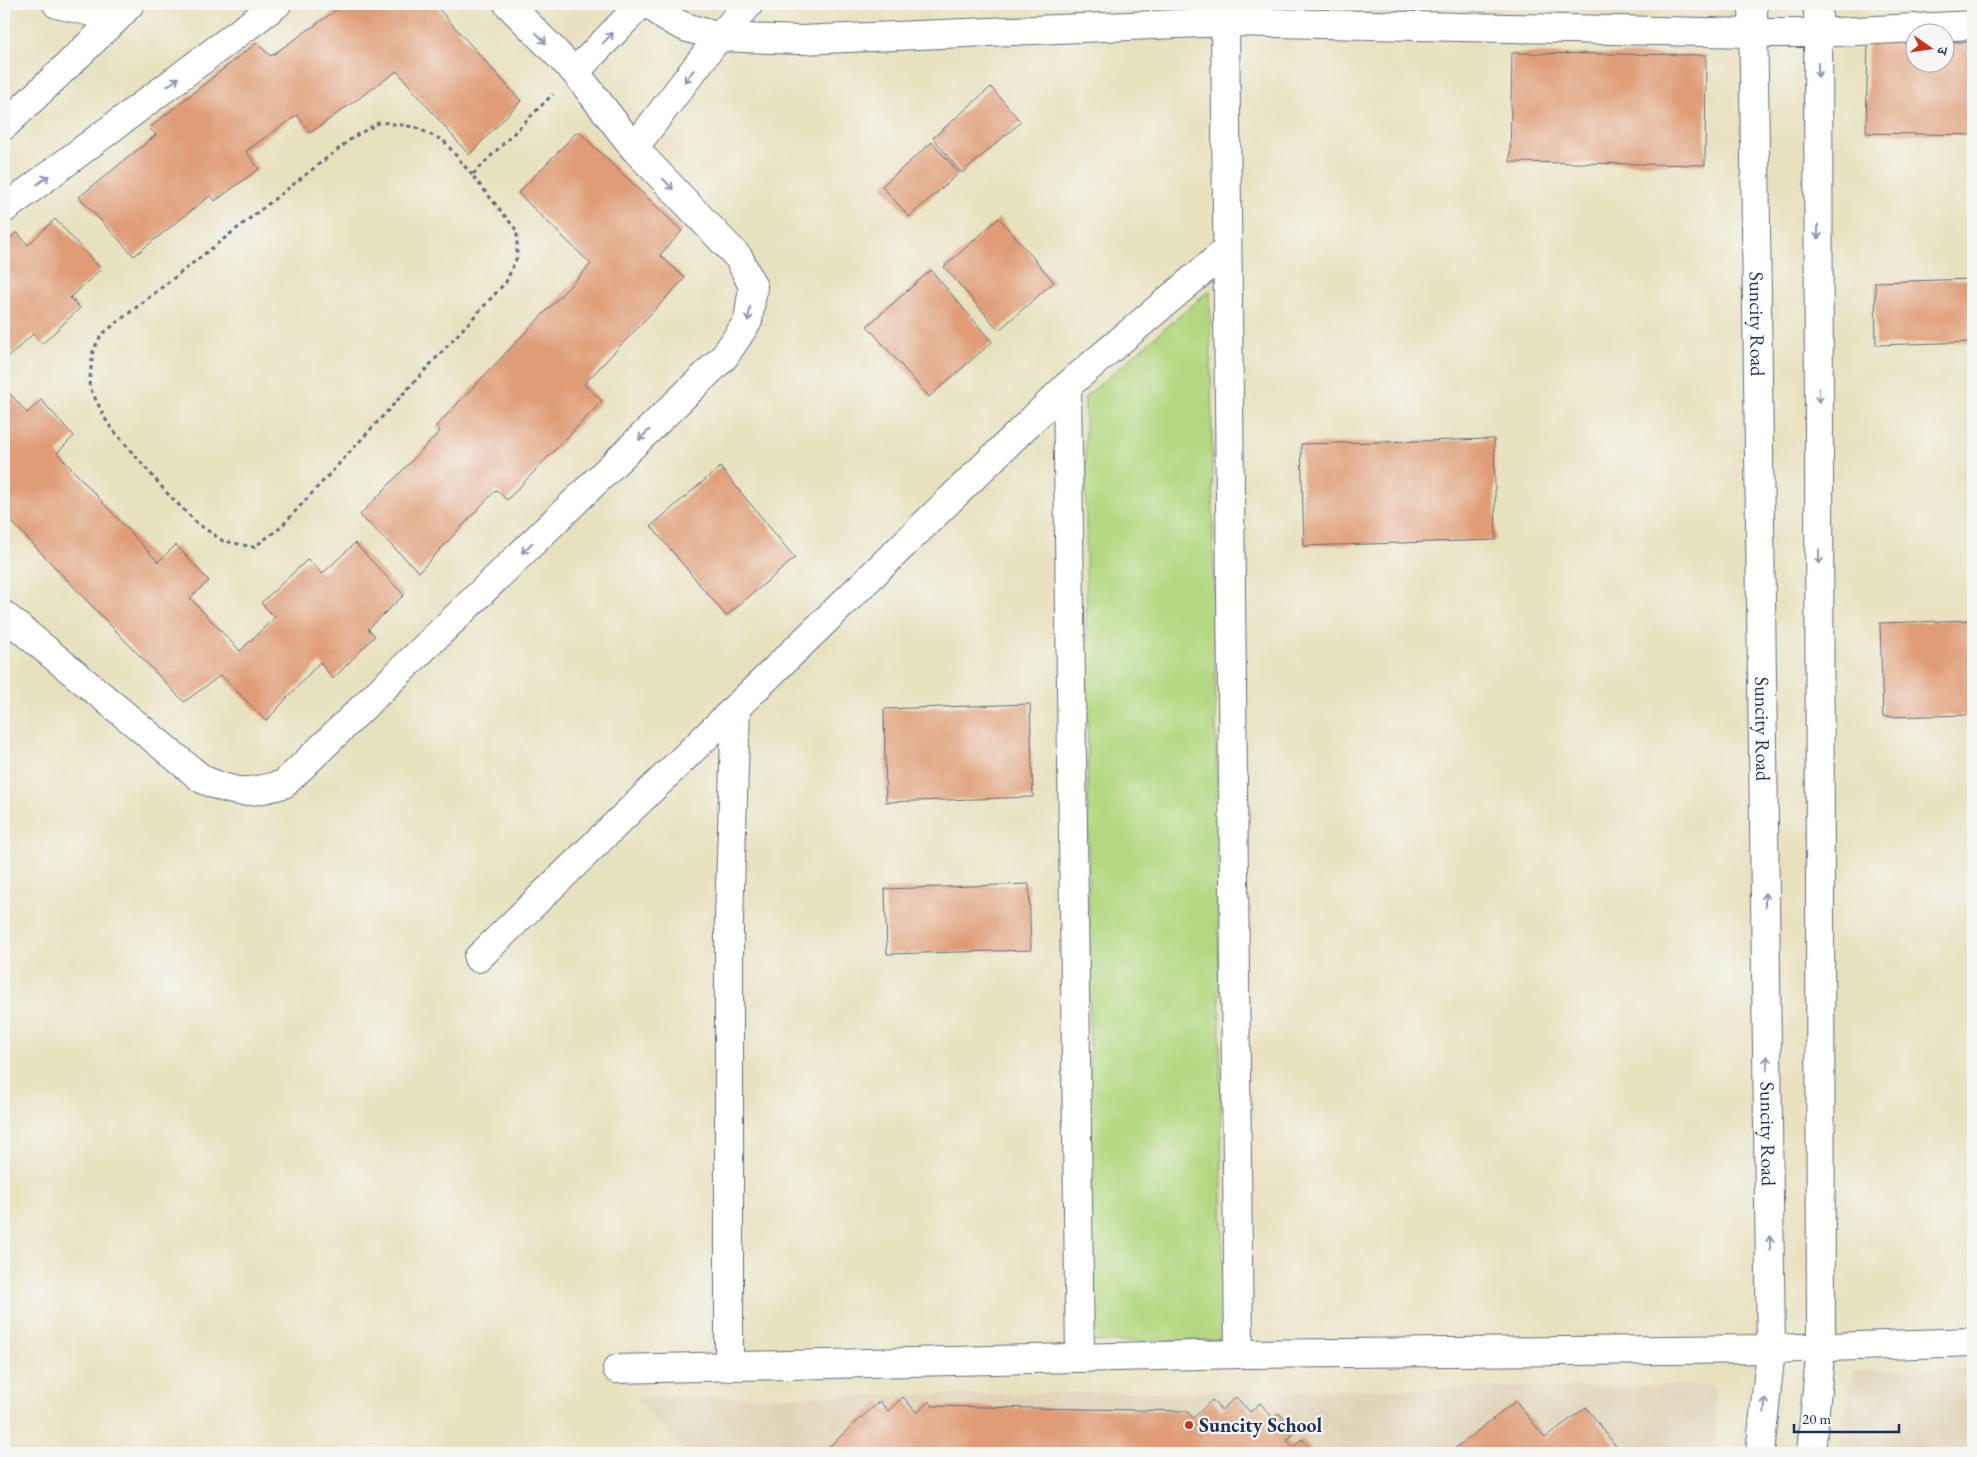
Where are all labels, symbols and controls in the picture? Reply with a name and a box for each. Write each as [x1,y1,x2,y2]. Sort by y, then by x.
north arrow [1904,22,1954,72]
one-way arrow [535,32,548,44]
one-way arrow [602,32,614,44]
text: उ [1933,44,1952,57]
one-way arrow [1813,62,1823,78]
one-way arrow [684,69,695,82]
one-way arrow [166,77,180,87]
one-way arrow [36,175,50,185]
one-way arrow [662,177,674,190]
one-way arrow [1813,224,1823,240]
street label: Suncity Road [1744,272,1771,377]
one-way arrow [744,305,754,321]
one-way arrow [1814,386,1824,403]
one-way arrow [638,429,650,441]
one-way arrow [521,542,534,554]
one-way arrow [1814,549,1824,565]
street label: Suncity Road [1749,677,1776,782]
one-way arrow [1760,892,1770,908]
one-way arrow [1763,1055,1772,1071]
street label: Suncity Road [1754,1082,1782,1187]
one-way arrow [1765,1235,1775,1251]
one-way arrow [1760,1397,1770,1413]
scale bar [1794,1402,1900,1434]
text: 20 m [1802,1409,1831,1428]
place label: Suncity School [1199,1412,1322,1438]
marker: Suncity School [1183,1419,1195,1431]

